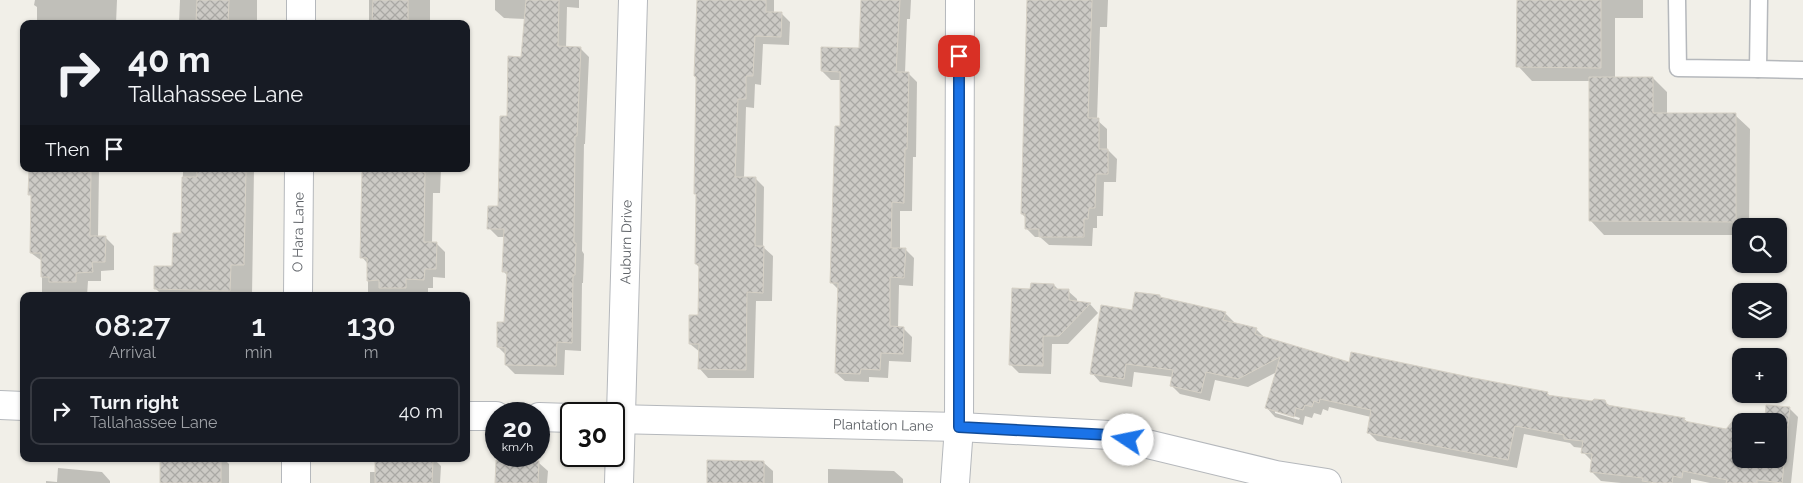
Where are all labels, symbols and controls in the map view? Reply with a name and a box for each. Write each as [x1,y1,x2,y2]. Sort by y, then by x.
pin [938,35,980,77]
text: 40 m [128,39,210,80]
icon: right [45,40,110,105]
icon: arrive [945,42,973,70]
text: Tallahassee Lane [128,81,303,107]
icon: arrive [100,135,128,163]
text: Then [45,138,90,160]
street label: O Hara Lane [289,192,307,272]
street label: Auburn Drive [617,200,635,284]
map controls [1732,218,1787,468]
button: search [1732,218,1787,273]
button: layers [1732,283,1787,338]
text: 08:27 [94,308,170,343]
text: 1 [251,308,266,343]
text: 130 [347,308,396,343]
text: Arrival [109,343,156,362]
text: min [245,343,272,362]
text: m [364,343,379,362]
button: + [1732,348,1787,403]
text: Turn right [90,391,179,413]
icon: right [47,397,75,425]
text: 40 m [399,400,443,422]
speed limit sign: 30 [560,402,625,467]
text: Tallahassee Lane [90,413,217,432]
text: 20 [503,413,532,443]
position arrow [1101,413,1153,465]
button: − [1732,413,1787,468]
street label: Plantation Lane [833,416,933,434]
text: km/h [502,440,533,454]

